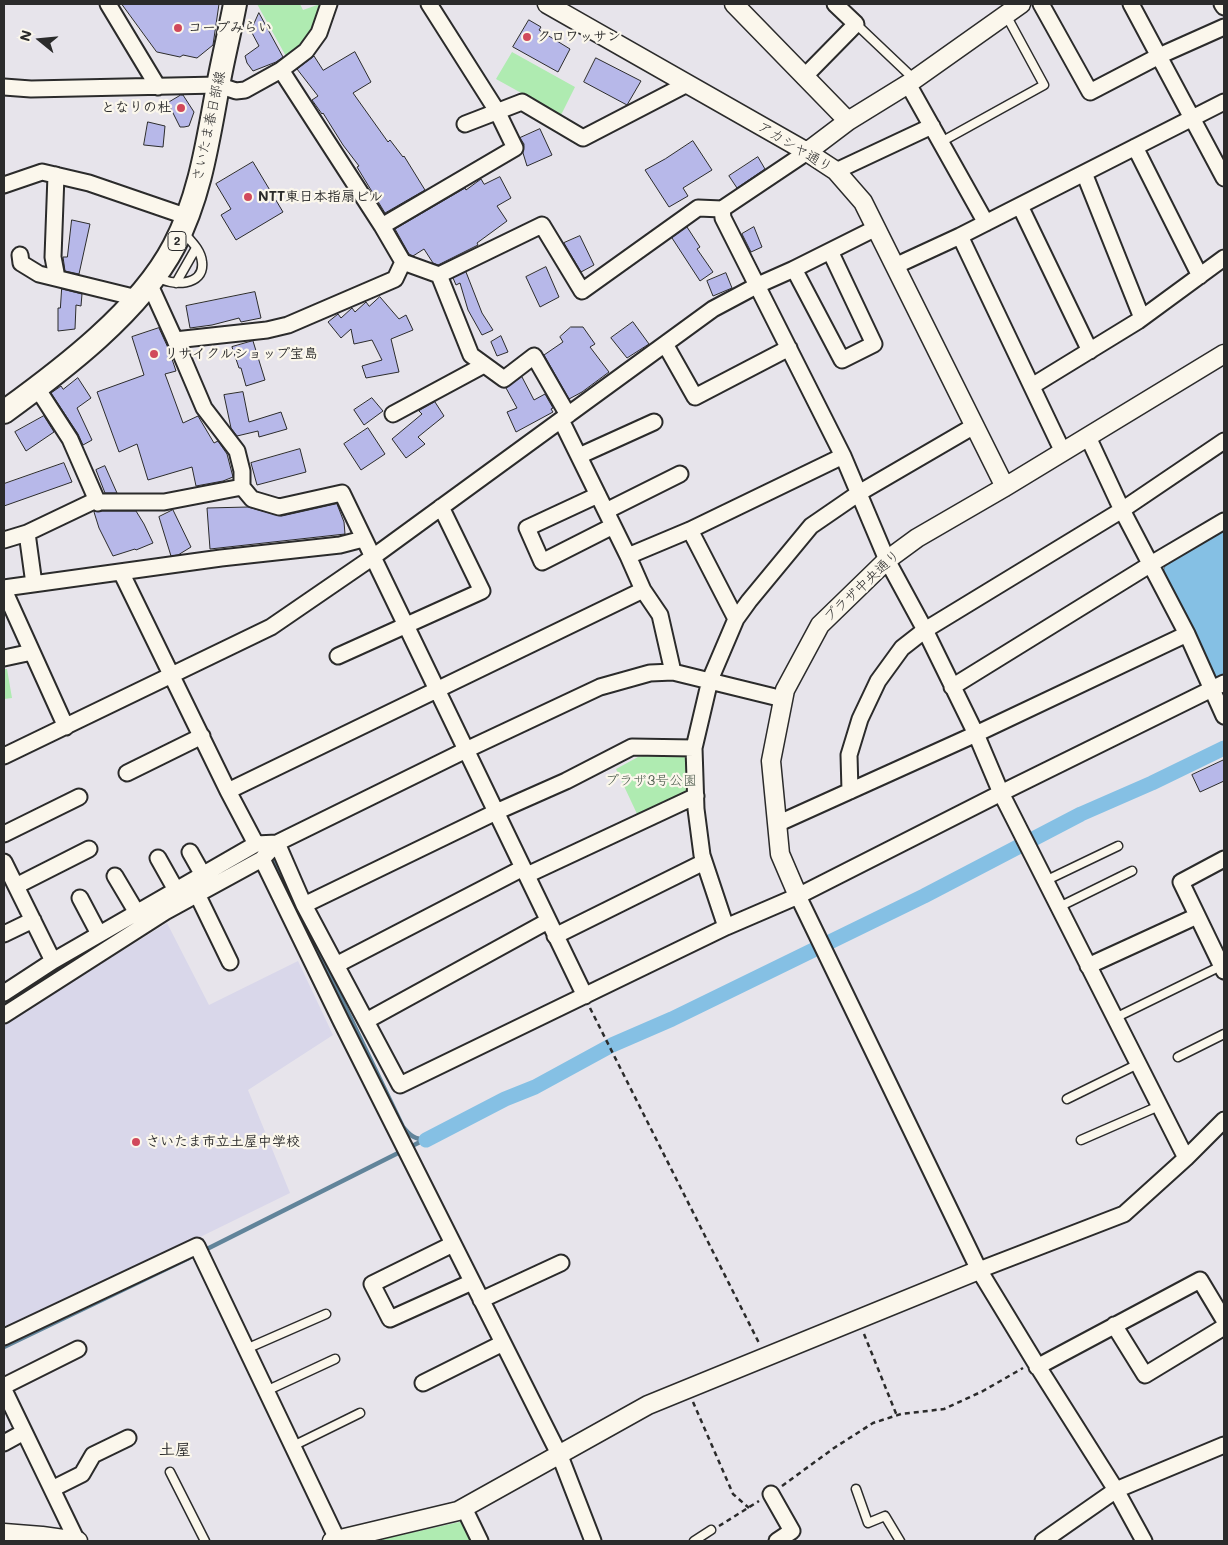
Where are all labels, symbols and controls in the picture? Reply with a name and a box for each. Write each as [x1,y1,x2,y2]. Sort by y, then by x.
north arrow [15,15,65,65]
place label: コープみらい [188,20,272,36]
marker: コープみらい [172,22,184,34]
text: N [15,28,36,43]
place label: クロワッサン [537,29,621,45]
marker: クロワッサン [521,31,533,43]
street label: さいたま春日部線 [189,69,229,183]
place label: となりの杜 [101,100,171,116]
marker: となりの杜 [175,102,187,114]
street label: アカシヤ通り [755,118,835,176]
place label: NTT東日本指扇ビル [258,189,383,205]
marker: NTT東日本指扇ビル [242,191,254,203]
road number: 2 [168,232,186,250]
place label: リサイクルショップ宝島 [164,346,318,362]
marker: リサイクルショップ宝島 [148,348,160,360]
street label: プラザ中央通り [820,546,904,626]
park label: プラザ3号公園 [605,773,697,789]
place label: さいたま市立土屋中学校 [146,1134,300,1150]
marker: さいたま市立土屋中学校 [130,1136,142,1148]
district label: 土屋 [159,1440,191,1460]

